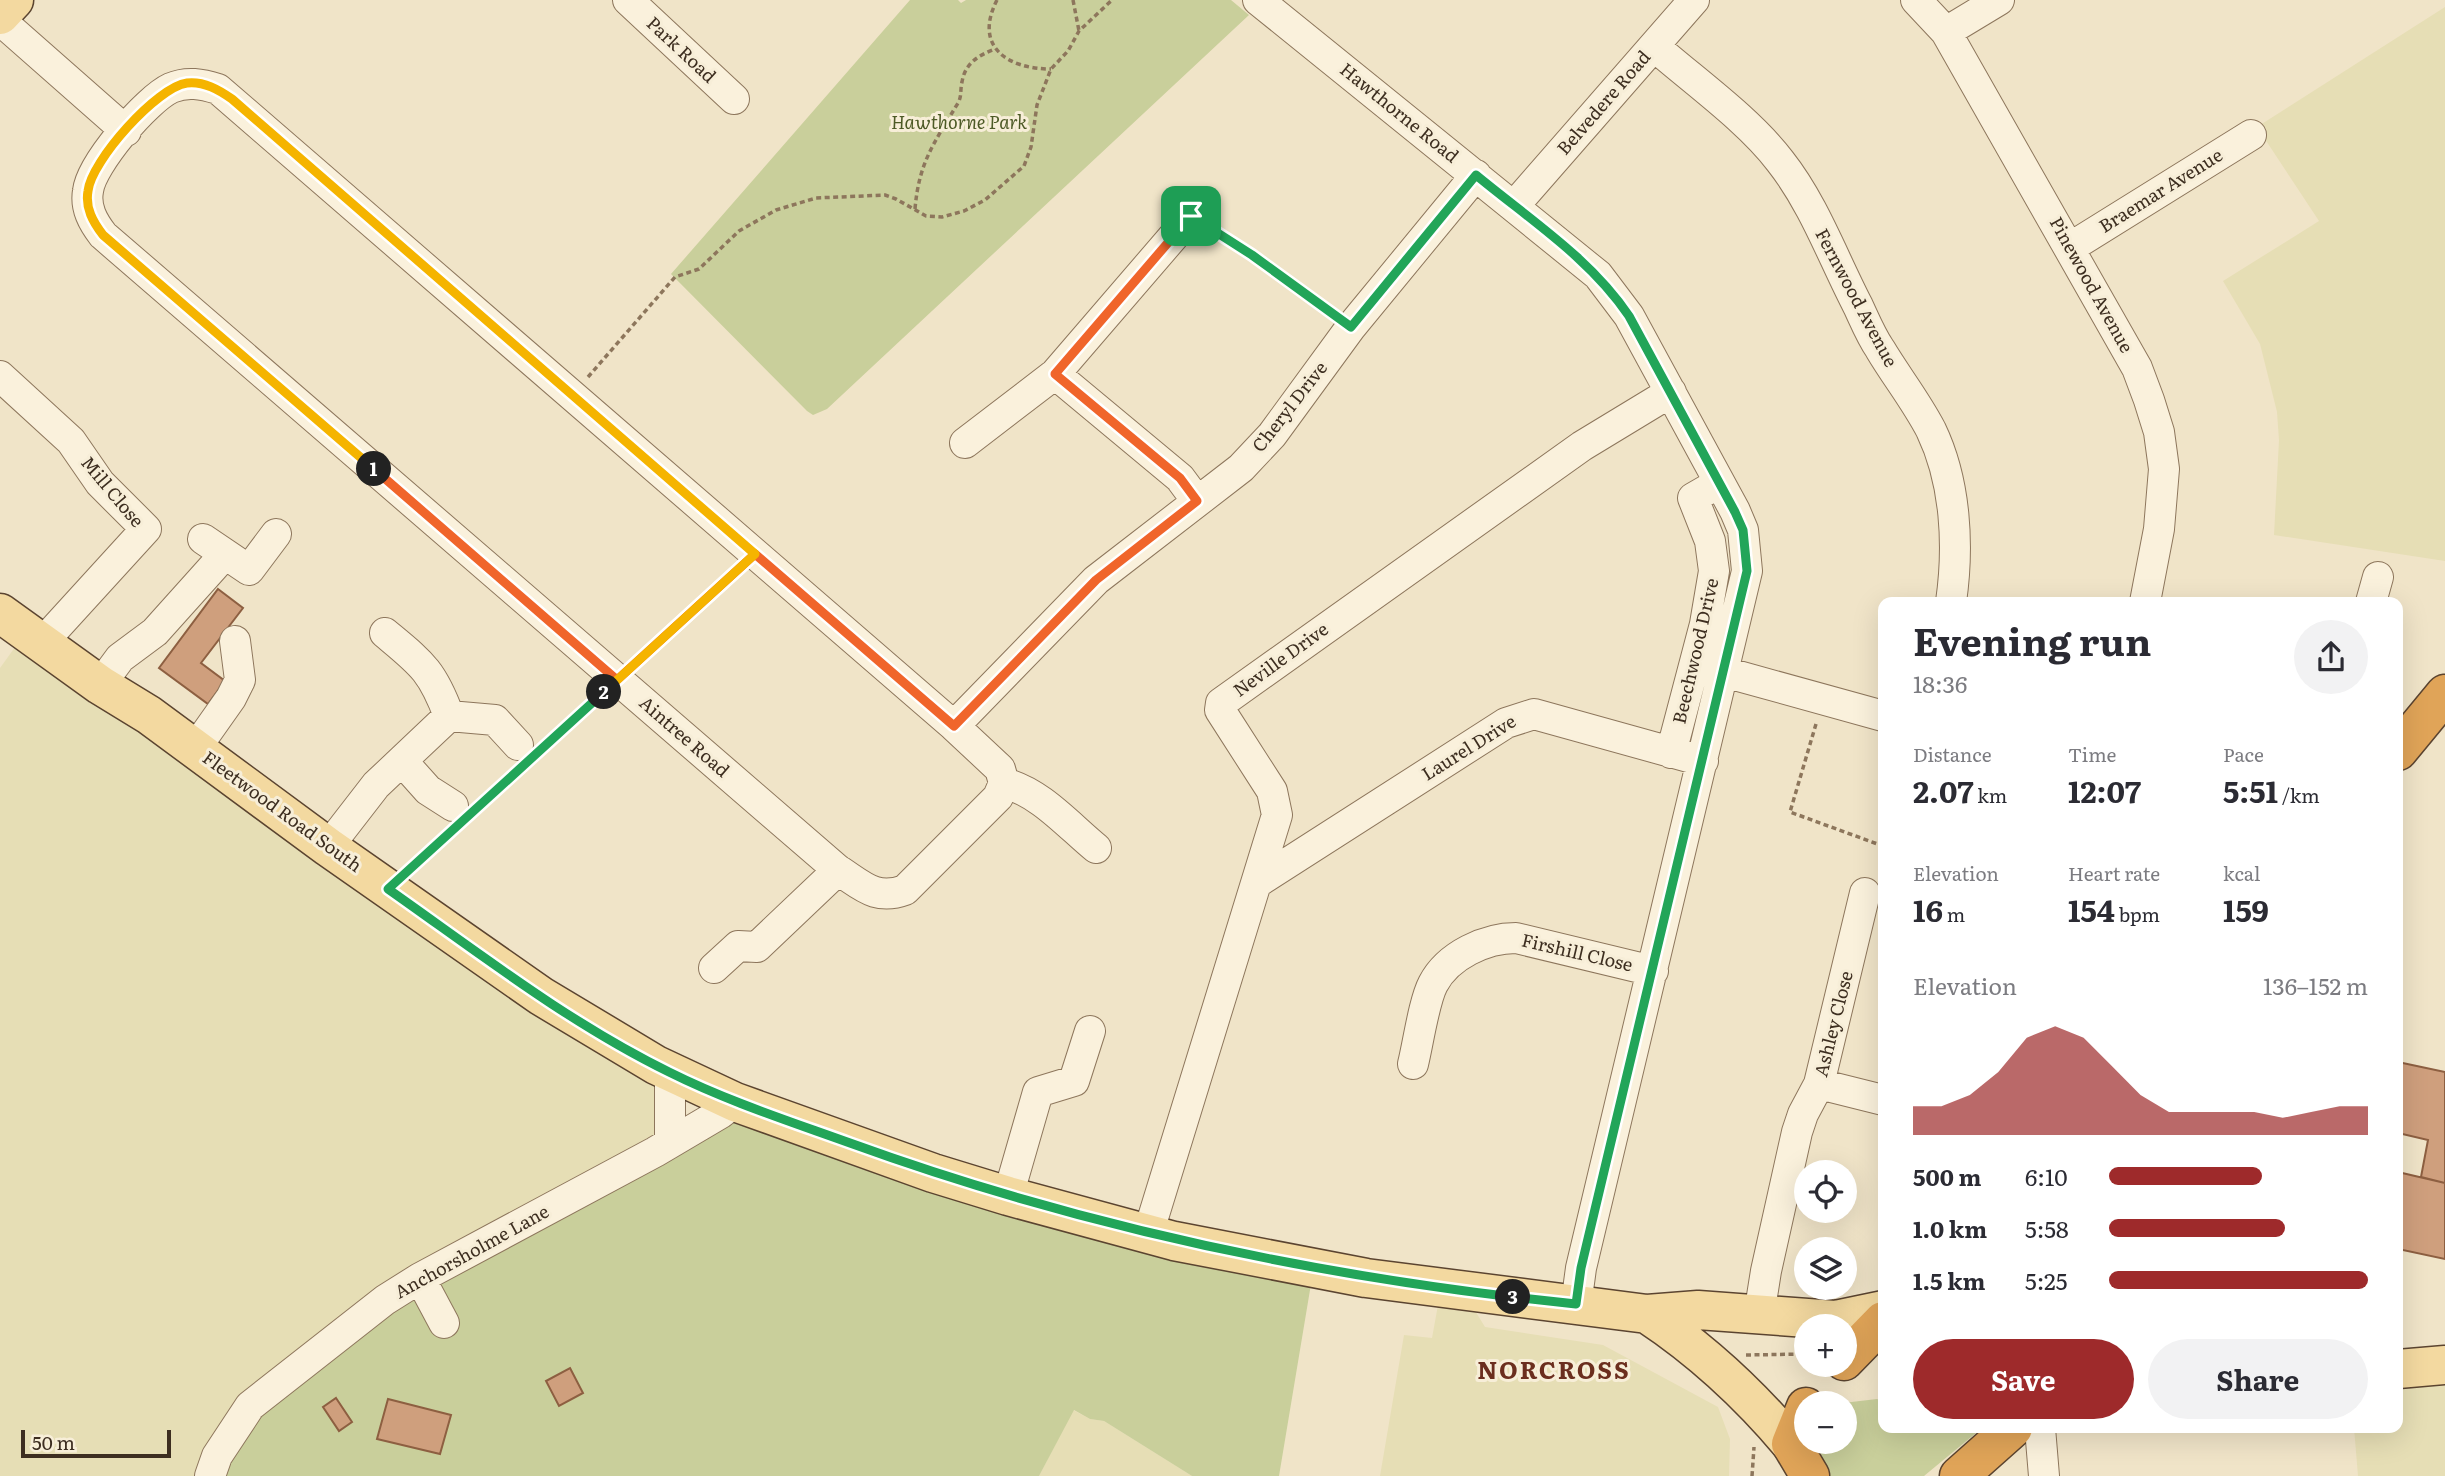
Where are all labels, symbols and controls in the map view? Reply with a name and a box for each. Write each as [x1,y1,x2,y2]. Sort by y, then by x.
street label: Park Road [641,9,723,88]
street label: Belvedere Road [1550,44,1656,160]
street label: Hawthorne Road [1335,55,1465,168]
park label: Hawthorne Park [891,108,1027,135]
street label: Braemar Avenue [2093,141,2227,239]
pin [1161,186,1221,246]
icon: arrive [1172,197,1210,235]
street label: Pinewood Avenue [2044,211,2141,357]
street label: Fernwood Avenue [1809,223,1905,371]
street label: Cheryl Drive [1245,355,1333,457]
street label: Mill Close [75,450,151,532]
pin: 1 [356,452,392,486]
text: 1 [370,454,377,482]
street label: Beechwood Drive [1665,575,1724,726]
text: Evening run [1913,611,2151,668]
street label: Neville Drive [1227,615,1333,703]
button: share [2294,620,2368,694]
text: 18:36 [1913,666,1967,700]
pin: 2 [586,674,622,710]
text: 2 [598,677,609,705]
street label: Aintree Road [634,689,736,783]
street label: Laurel Drive [1416,707,1520,786]
text: Distance [1913,740,1992,768]
text: Time [2068,740,2116,768]
text: Pace [2223,740,2264,768]
street label: Fleetwood Road South [198,744,368,878]
text: 2.07 [1913,768,1974,812]
text: 12:07 [2068,768,2141,812]
text: 5:51 [2223,768,2278,812]
text: km [1974,781,2007,809]
text: /km [2278,781,2320,809]
text: Elevation [1913,859,1999,887]
text: Heart rate [2068,859,2160,887]
text: kcal [2223,859,2260,887]
text: 16 [1913,887,1943,931]
text: 154 [2068,887,2115,931]
text: 159 [2223,887,2269,931]
text: m [1943,900,1965,928]
text: bpm [2115,900,2160,928]
street label: Firshill Close [1519,926,1636,977]
street label: Ashley Close [1806,968,1859,1079]
text: Elevation [1913,968,2017,1002]
text: 136–152 m [2263,968,2368,1002]
text: 500 m [1913,1159,1981,1193]
text: 6:10 [2025,1159,2068,1193]
map controls [1794,1160,1857,1454]
button: locate [1794,1160,1857,1223]
street label: Anchorsholme Lane [389,1197,553,1304]
text: 1.0 km [1913,1211,1987,1245]
text: 5:58 [2025,1211,2069,1245]
button: layers [1794,1237,1857,1300]
text: 1.5 km [1913,1263,1986,1297]
text: 5:25 [2025,1263,2067,1297]
pin: 3 [1496,1280,1530,1314]
text: 3 [1507,1282,1518,1310]
button: + [1794,1314,1857,1377]
button: Save [1913,1339,2134,1419]
button: Share [2148,1339,2368,1419]
district label: NORCROSS [1477,1351,1631,1386]
button: − [1794,1391,1857,1454]
scale bar [21,1427,172,1459]
text: 50 m [32,1428,75,1456]

